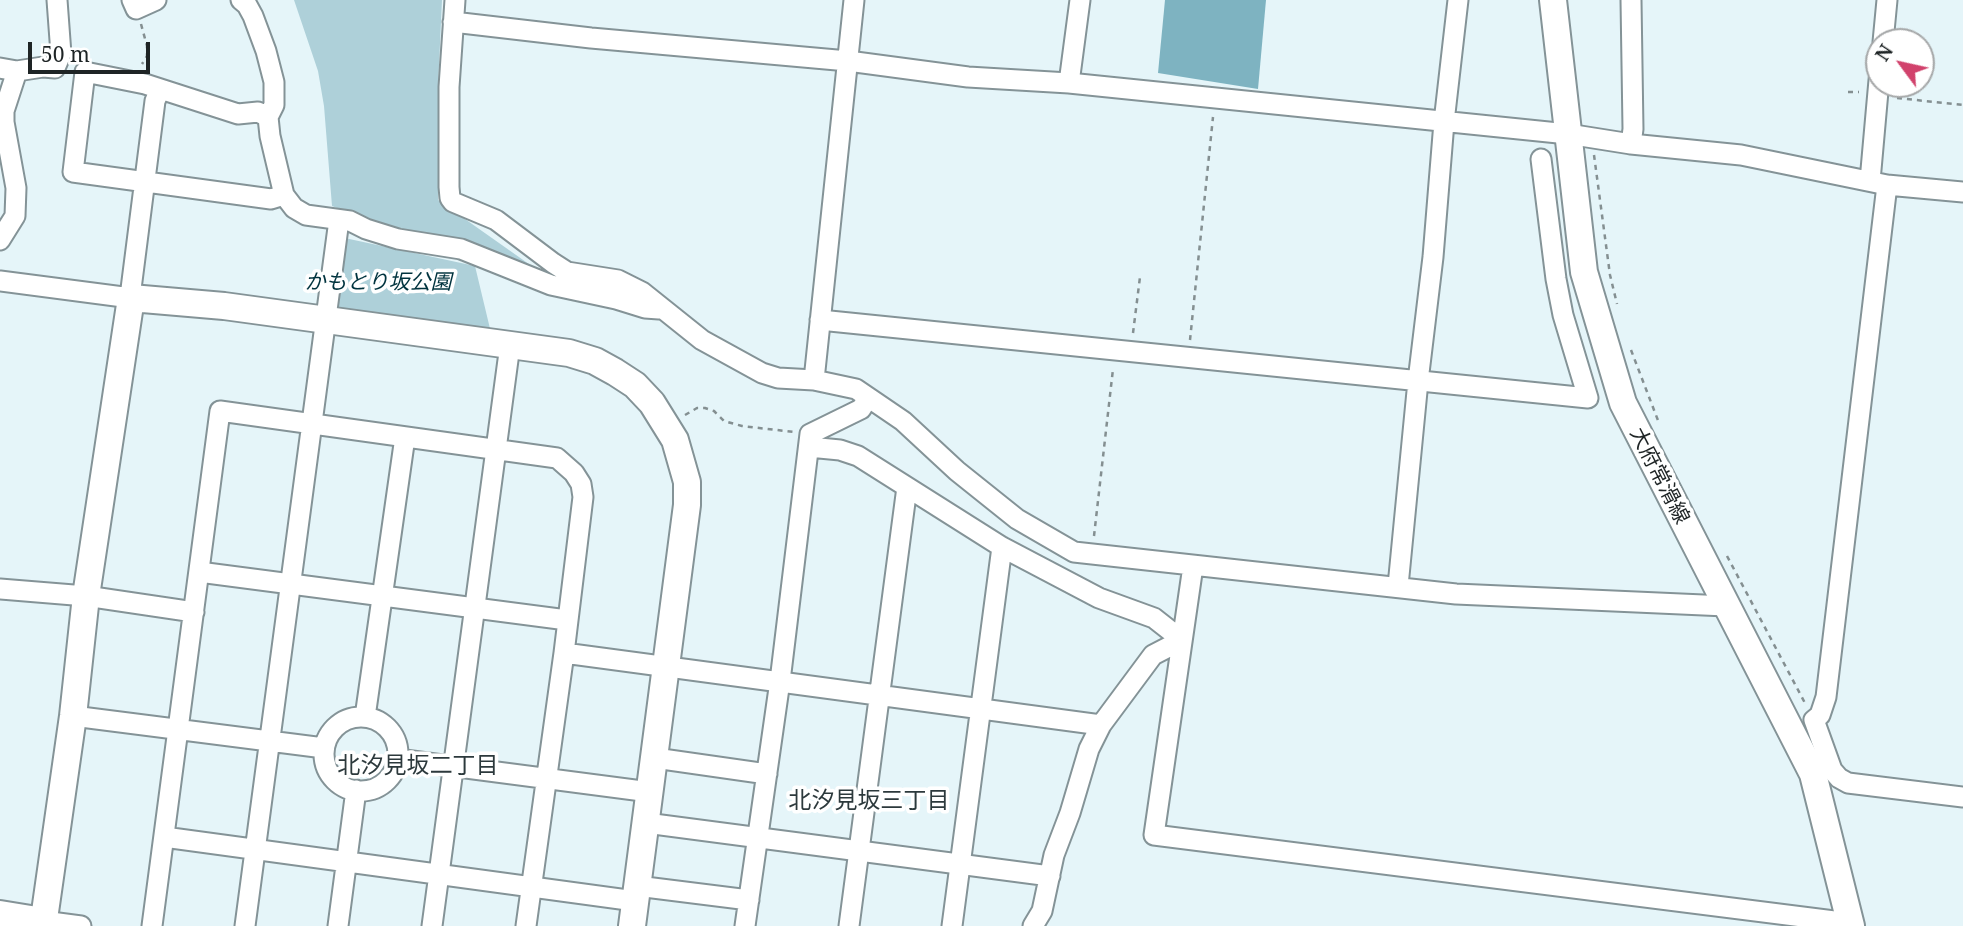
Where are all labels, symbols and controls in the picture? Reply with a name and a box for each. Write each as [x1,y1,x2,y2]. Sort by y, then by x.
scale bar [32,28,154,72]
north arrow [1865,28,1935,98]
text: N [1869,39,1899,66]
text: 50 m [41,40,90,68]
park label: かもとり坂公園 [305,270,451,296]
street label: 大府常滑線 [1624,424,1694,528]
district label: 北汐見坂二丁目 [338,752,498,780]
district label: 北汐見坂三丁目 [789,787,949,815]

